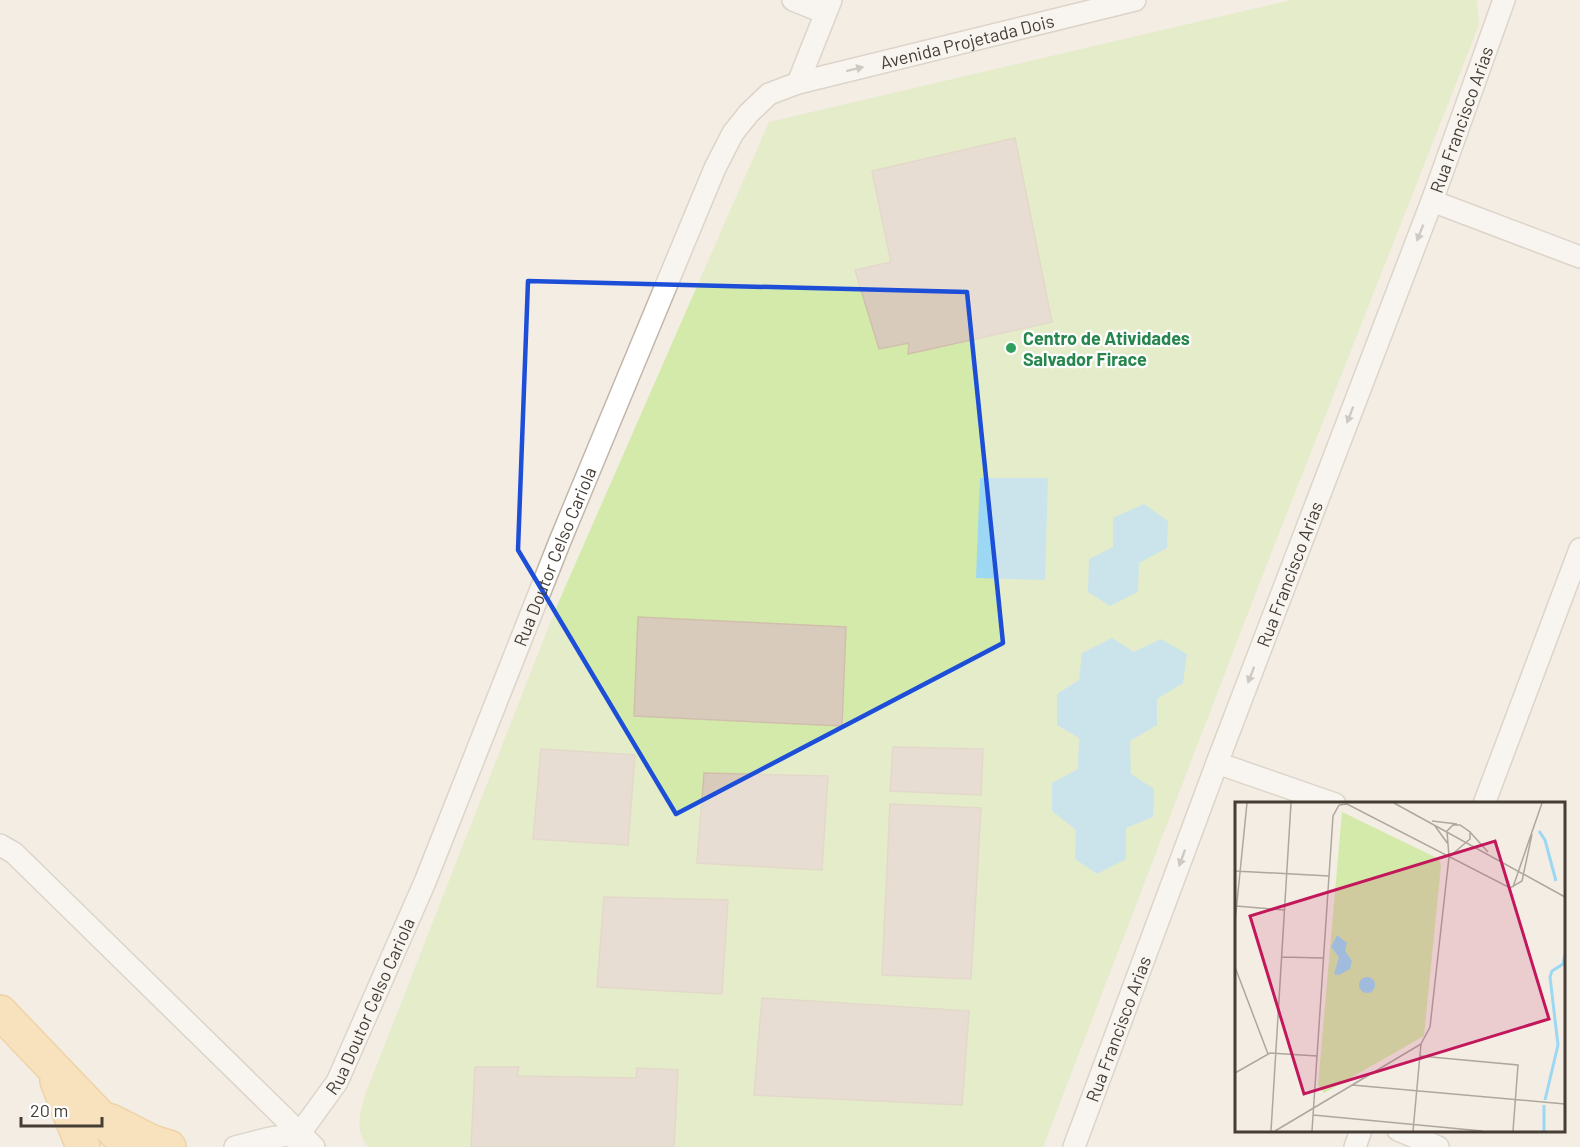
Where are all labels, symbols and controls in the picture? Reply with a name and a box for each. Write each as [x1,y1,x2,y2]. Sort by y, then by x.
street label: Avenida Projetada Dois [878,9,1056,73]
street label: Rua Francisco Arias [1425,43,1498,196]
one-way arrow [846,63,864,73]
one-way arrow [1415,224,1425,242]
place label: Centro de Atividades Salvador Firace [1023,327,1190,370]
marker: Centro de Atividades Salvador Firace [1004,341,1018,355]
one-way arrow [1345,406,1354,424]
street label: Rua Doutor Celso Cariola [508,464,601,649]
street label: Rua Francisco Arias [1251,498,1327,650]
one-way arrow [1245,667,1255,685]
inset map [1235,802,1565,1132]
one-way arrow [1177,849,1186,867]
street label: Rua Doutor Celso Cariola [321,914,419,1099]
street label: Rua Francisco Arias [1081,953,1155,1105]
scale bar [21,1090,102,1128]
text: 20 m [30,1099,68,1121]

